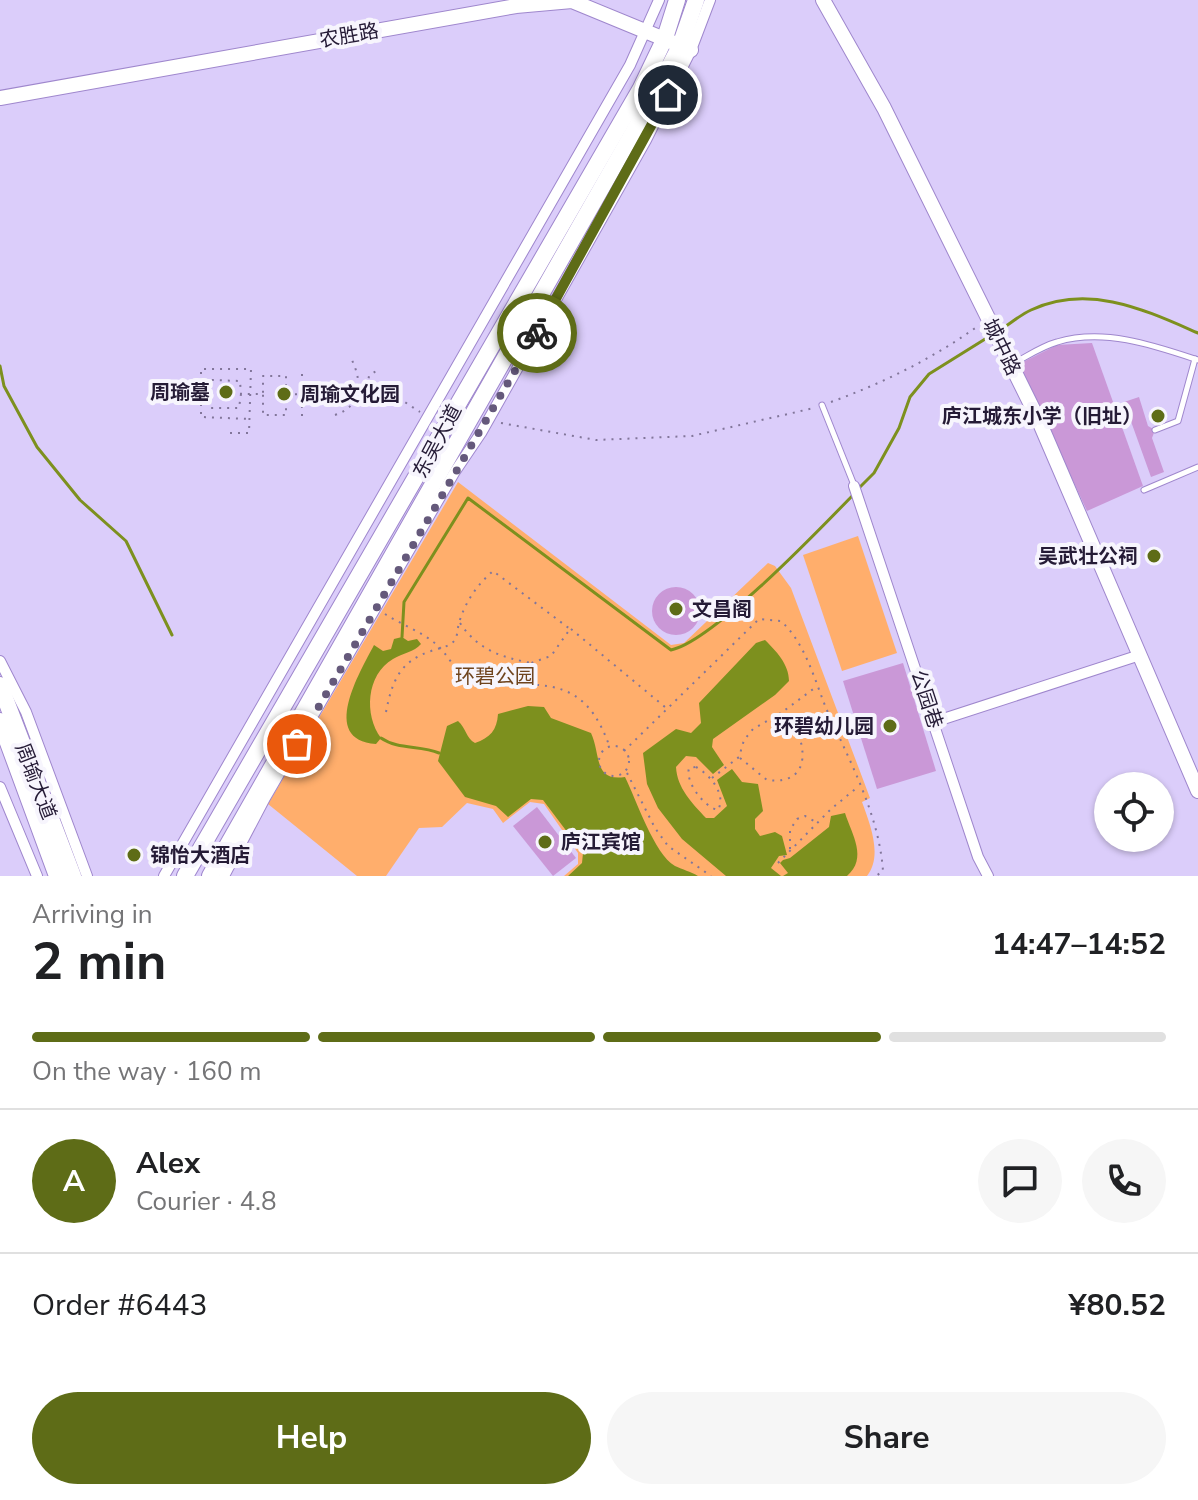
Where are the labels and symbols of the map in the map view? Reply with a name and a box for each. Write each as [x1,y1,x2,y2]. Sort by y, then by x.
street label: 农胜路 [317,17,381,54]
pin [634,61,702,129]
courier [497,293,577,373]
street label: 城中路 [976,314,1027,380]
place label: 周瑜墓 [150,379,210,406]
place label: 周瑜文化园 [300,381,400,408]
marker: 周瑜墓 [217,383,235,401]
marker: 周瑜文化园 [275,385,293,403]
street label: 东吴大道 [407,400,468,483]
place label: 庐江城东小学（旧址） [942,403,1142,430]
marker: 庐江城东小学（旧址） [1149,407,1167,425]
place label: 吴武壮公祠 [1038,543,1138,570]
marker: 吴武壮公祠 [1145,547,1163,565]
place label: 文昌阁 [692,596,752,623]
marker: 文昌阁 [667,600,685,618]
park label: 环碧公园 [455,663,535,690]
street label: 公园巷 [904,666,949,732]
pin [263,710,331,778]
place label: 环碧幼儿园 [774,713,874,740]
marker: 环碧幼儿园 [881,717,899,735]
street label: 周瑜大道 [9,739,62,823]
place label: 庐江宾馆 [561,829,641,856]
marker: 庐江宾馆 [536,833,554,851]
place label: 锦怡大酒店 [150,842,250,869]
marker: 锦怡大酒店 [125,846,143,864]

